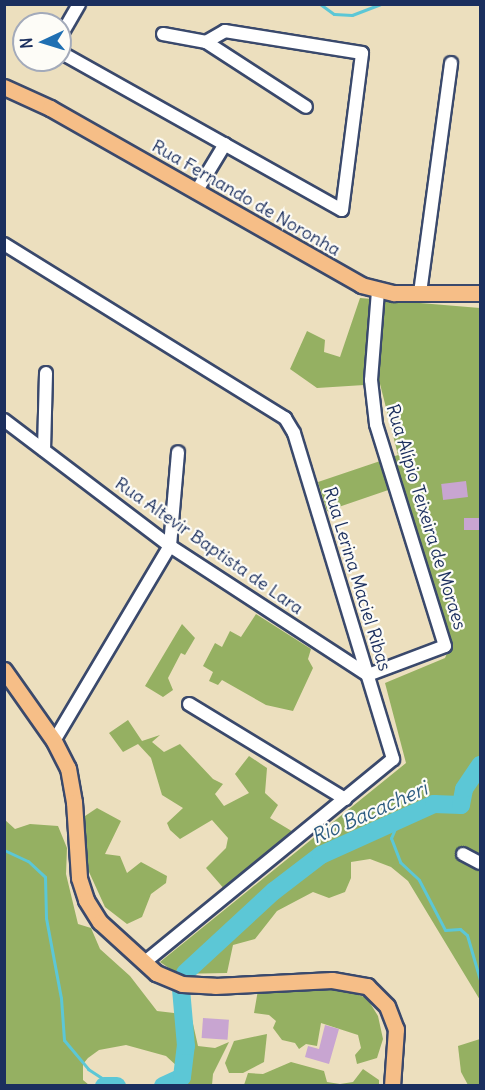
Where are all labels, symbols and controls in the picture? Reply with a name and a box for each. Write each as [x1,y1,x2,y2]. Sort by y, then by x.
north arrow [12,12,72,72]
text: N [16,37,36,49]
street label: Rua Fernando de Noronha [148,135,344,261]
street label: Rua Alípio Teixeira de Moraes [381,402,471,632]
street label: Rua Altevir Baptista de Lara [111,473,307,619]
street label: Rua Lerina Maciel Ribas [319,484,395,674]
water label: Rio Bacacheri [307,776,431,848]

